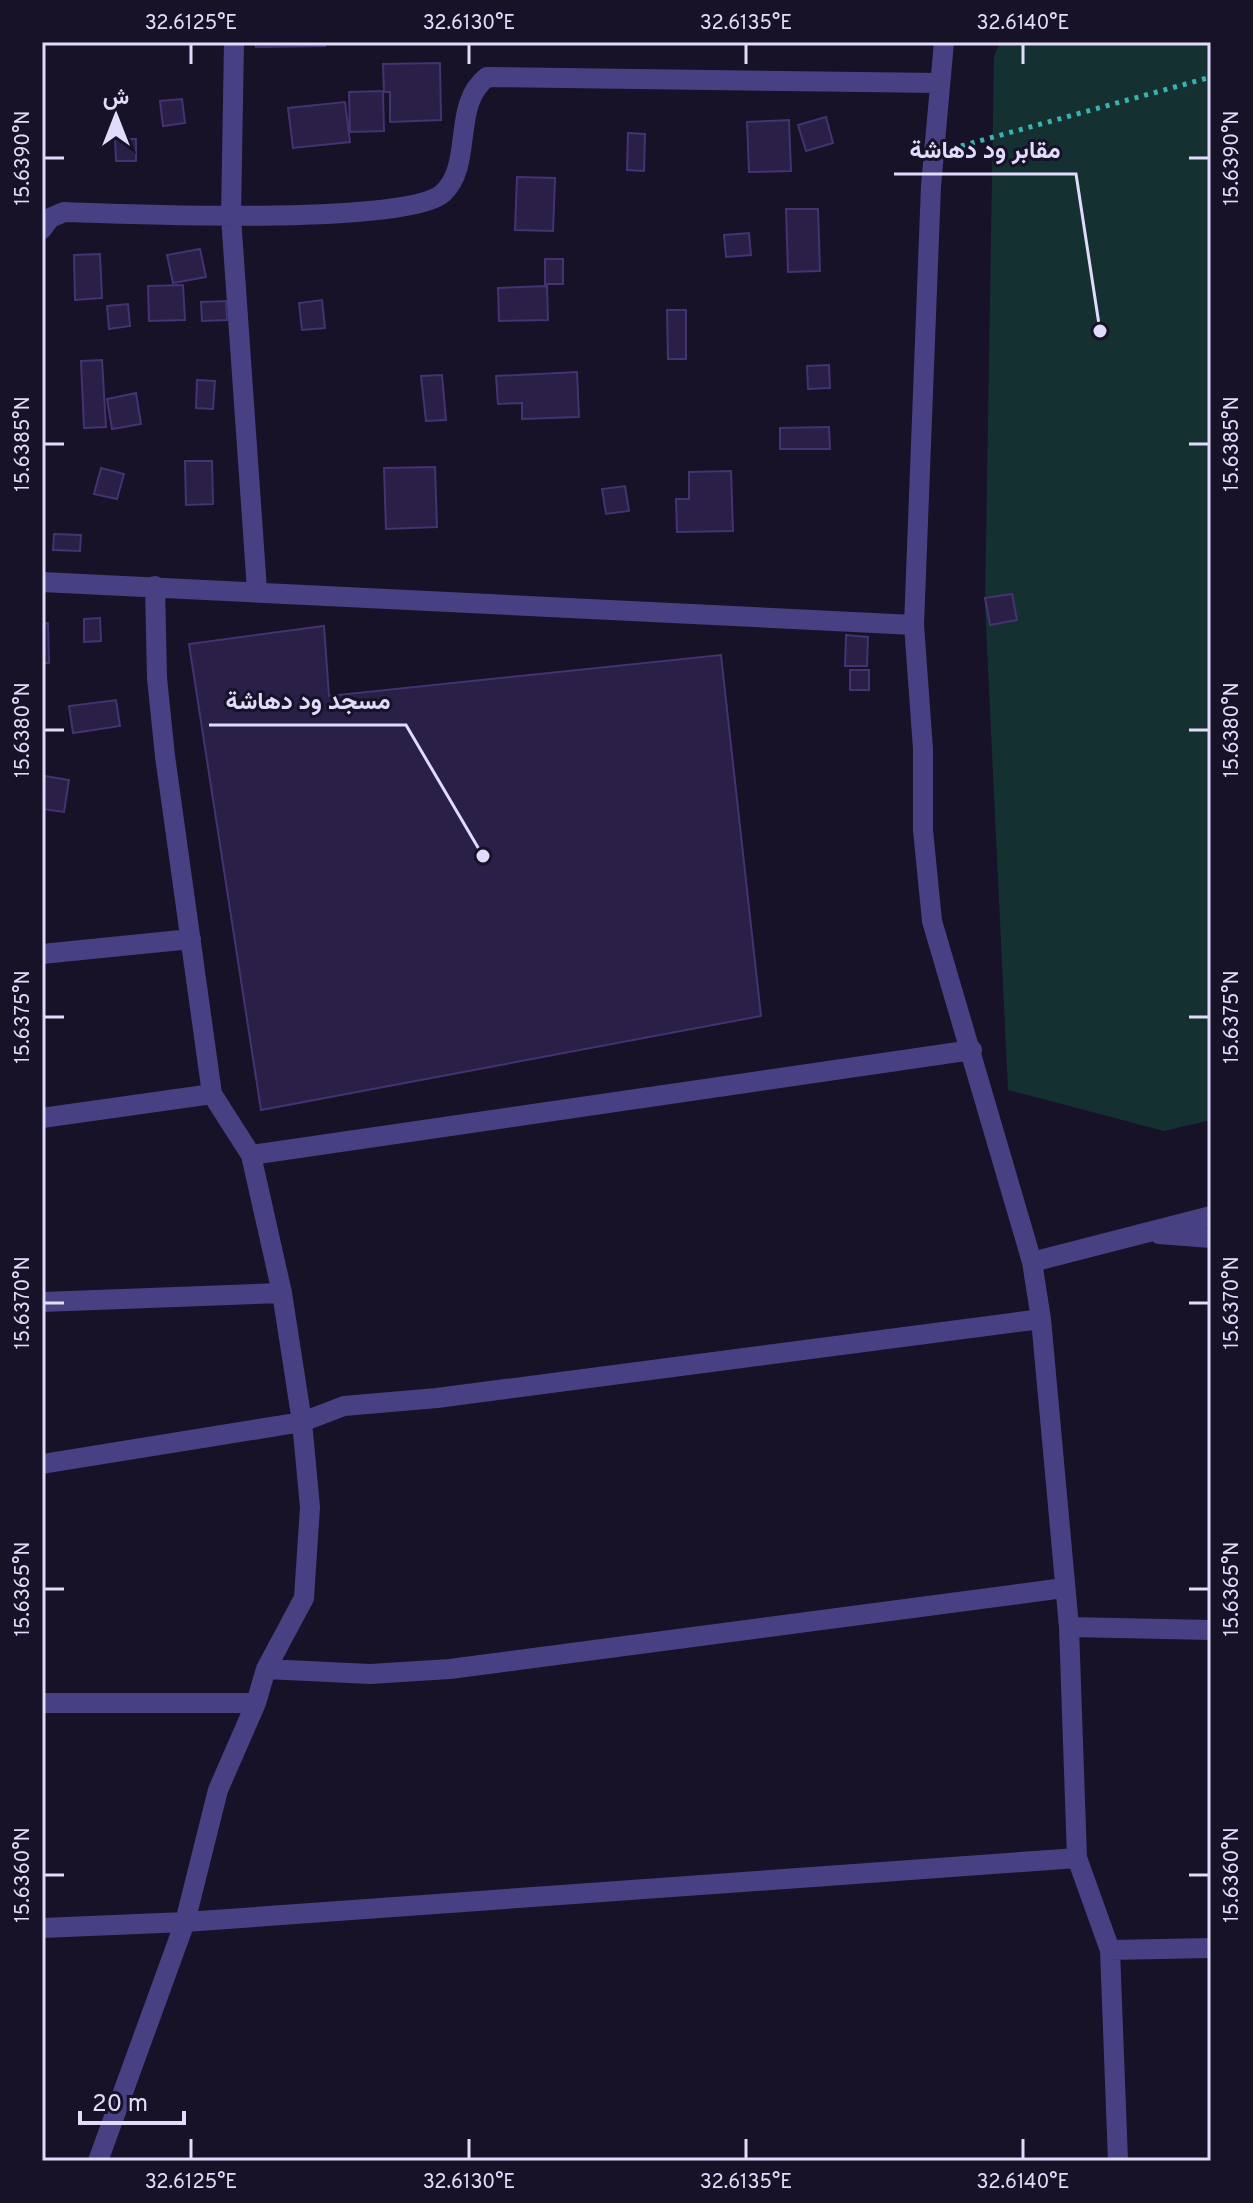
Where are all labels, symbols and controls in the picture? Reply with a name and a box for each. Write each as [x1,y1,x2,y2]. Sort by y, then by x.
text: 32.6125°E [145,11,237,37]
text: 32.6130°E [423,11,515,37]
text: 32.6135°E [700,11,792,37]
text: 32.6140°E [977,11,1069,37]
north arrow [76,76,156,156]
text: ش [103,85,129,112]
text: 15.6390°N [11,111,37,205]
text: 15.6390°N [1220,111,1246,205]
callout: مقابر ود دهاشة [894,126,1076,174]
text: مقابر ود دهاشة [910,137,1060,167]
text: 15.6385°N [11,396,37,492]
text: 15.6385°N [1220,396,1246,492]
callout: مسجد ود دهاشة [209,677,406,725]
text: 15.6380°N [11,682,37,778]
text: 15.6380°N [1220,682,1246,778]
text: مسجد ود دهاشة [225,688,391,718]
text: 15.6375°N [11,970,37,1064]
text: 15.6375°N [1220,970,1246,1064]
text: 15.6370°N [11,1256,37,1350]
text: 15.6370°N [1220,1256,1246,1350]
text: 15.6365°N [11,1541,37,1637]
text: 15.6365°N [1220,1541,1246,1637]
text: 15.6360°N [11,1827,37,1923]
text: 15.6360°N [1220,1827,1246,1923]
scale bar [80,2075,184,2125]
text: 20 m [92,2090,148,2120]
text: 32.6125°E [145,2170,237,2196]
text: 32.6130°E [423,2170,515,2196]
text: 32.6135°E [700,2170,792,2196]
text: 32.6140°E [977,2170,1069,2196]

